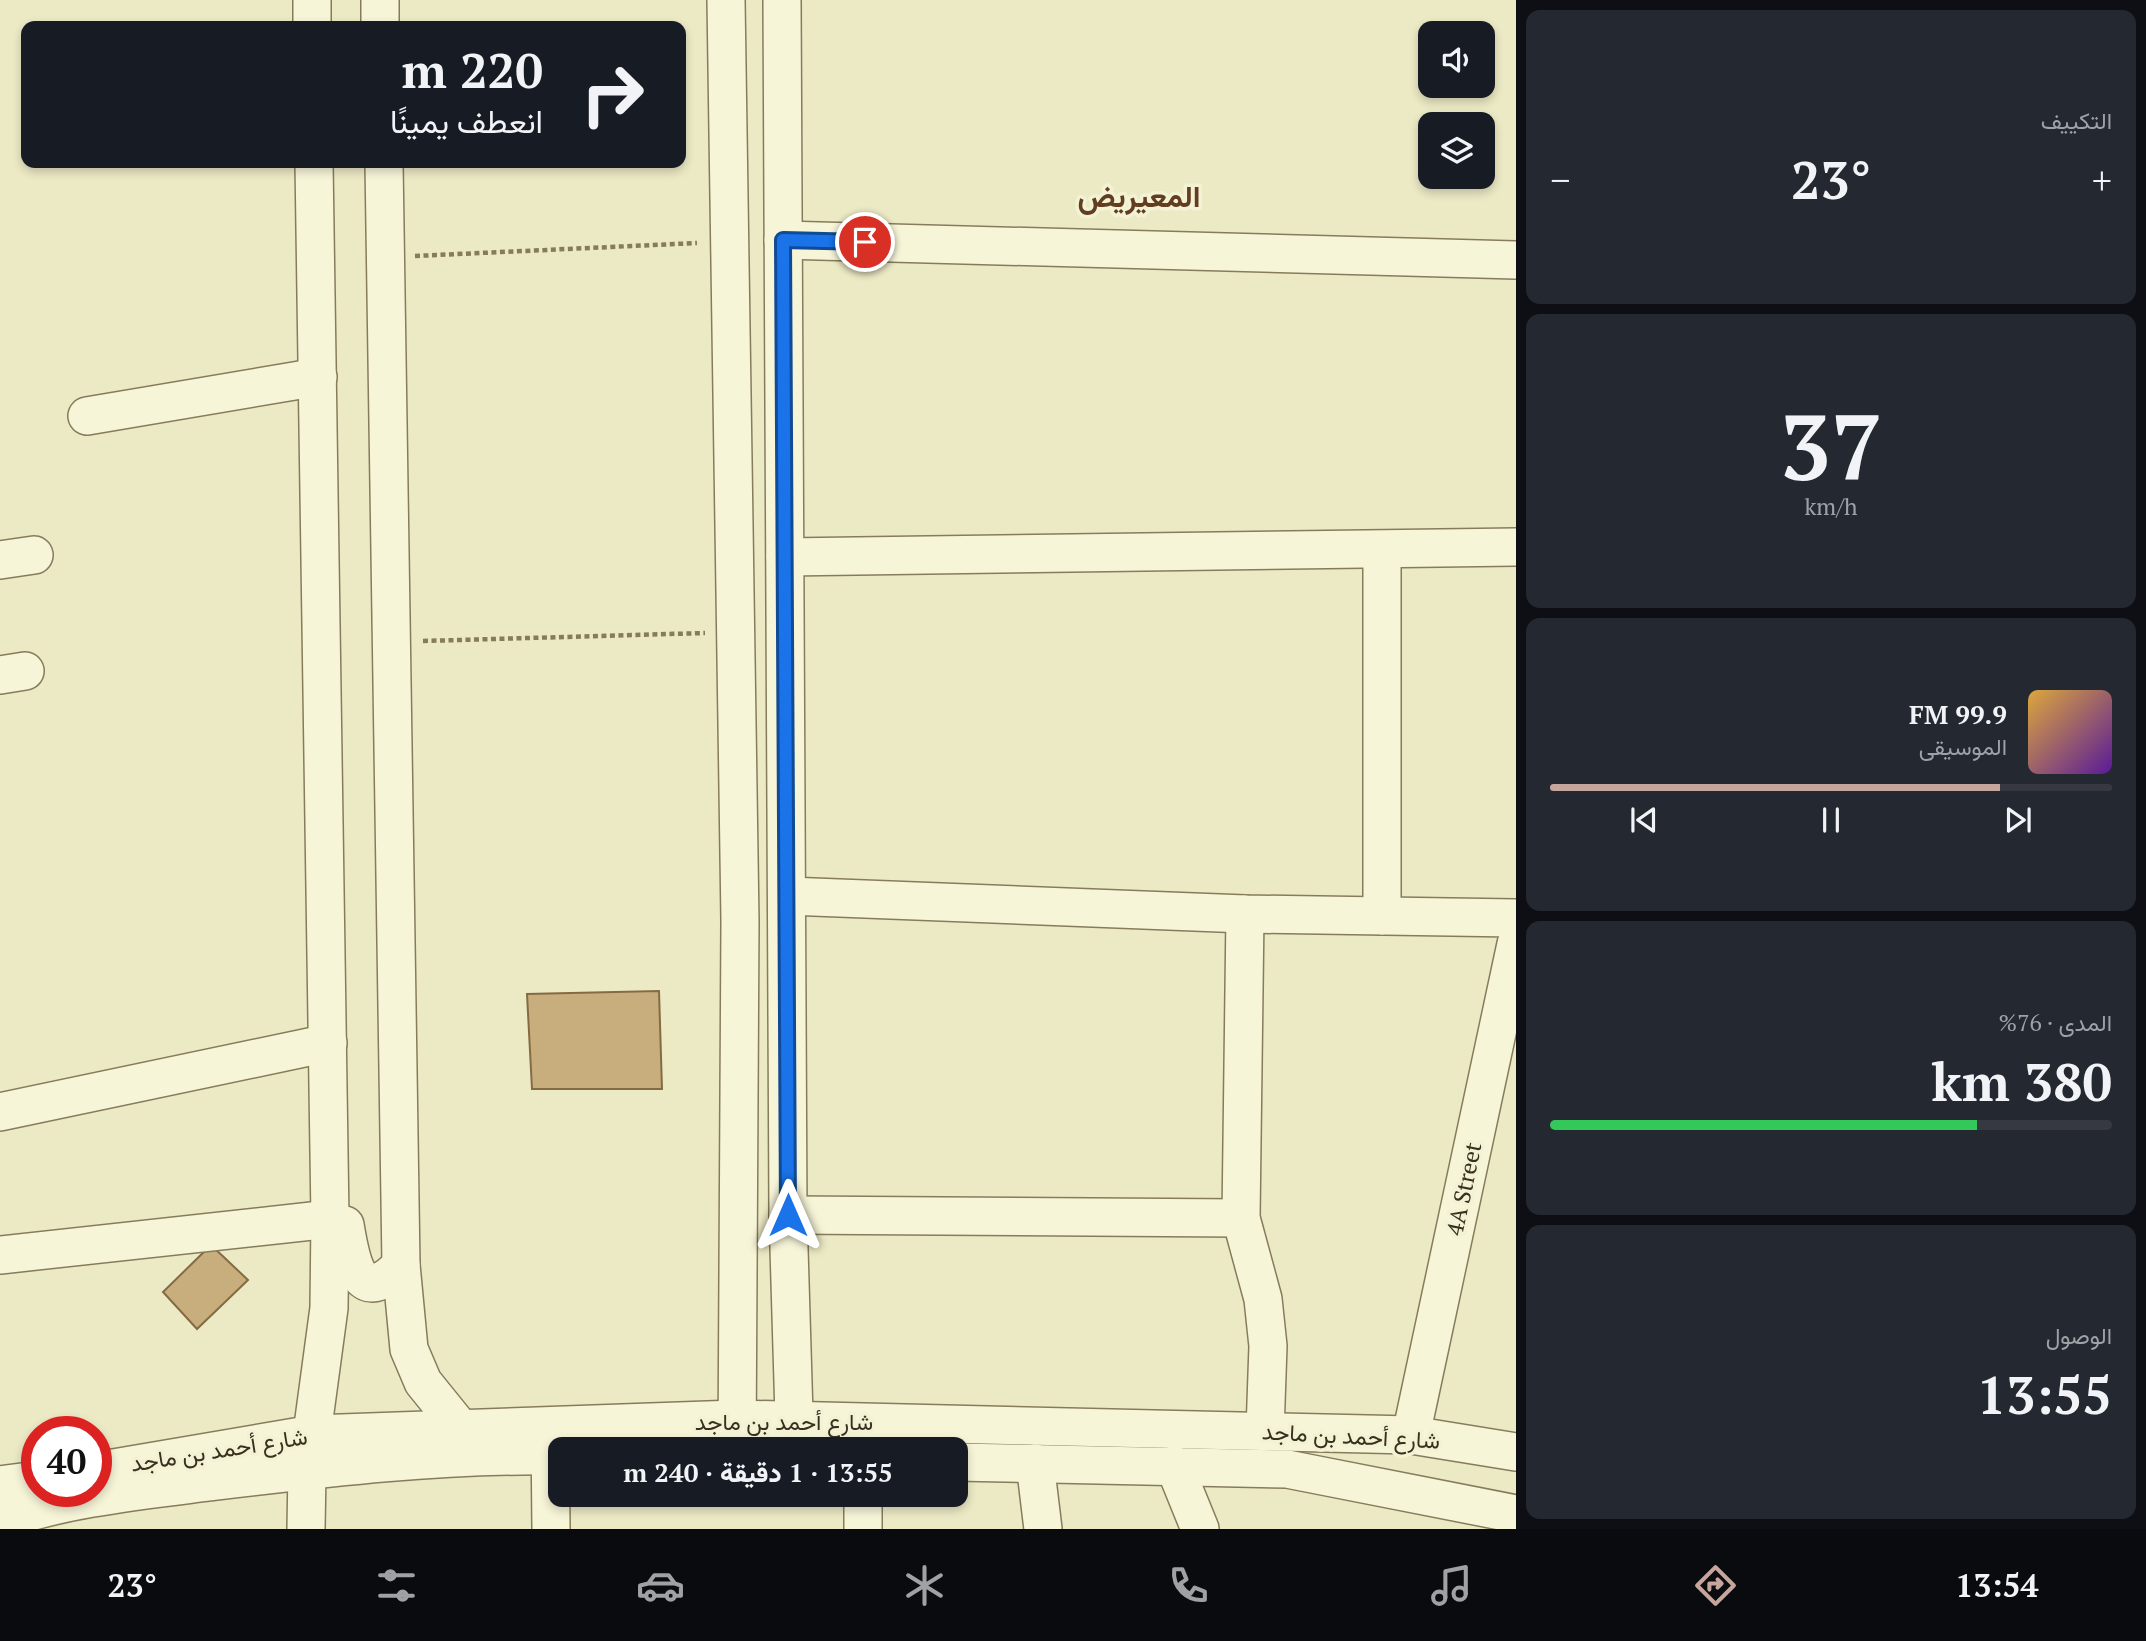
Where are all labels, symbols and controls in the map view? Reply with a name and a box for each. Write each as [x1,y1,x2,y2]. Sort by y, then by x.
map controls [1418,21,1495,189]
button: sound [1418,21,1495,98]
text: 220 m [401,37,543,102]
icon: right [567,49,658,140]
text: انعطف يمينًا [390,100,543,142]
text: التكييف [2041,105,2112,136]
button: layers [1418,112,1495,189]
text: 23° [1791,145,1871,214]
text: − [1550,155,1570,205]
text: + [2092,155,2112,205]
district label: المعيريض [1077,176,1201,216]
pin [835,212,895,272]
icon: arrive [846,223,884,261]
text: 37 [1780,385,1882,506]
text: km/h [1804,491,1858,522]
text: 99.9 FM [1909,697,2007,731]
text: الموسيقى [1919,731,2007,762]
icon: previous [1625,801,1663,839]
icon: pause [1812,801,1850,839]
icon: next [1999,801,2037,839]
text: المدى · 76% [1999,1007,2112,1038]
text: 380 km [1931,1047,2112,1116]
street label: 4A Street [1439,1139,1489,1238]
position arrow [751,1178,825,1252]
text: الوصول [2046,1320,2112,1351]
text: 13:55 [1977,1360,2112,1429]
street label: شارع أحمد بن ماجد [695,1406,873,1438]
street label: شارع أحمد بن ماجد [1261,1415,1441,1457]
speed limit sign: 40 [21,1416,112,1507]
street label: شارع أحمد بن ماجد [128,1420,310,1480]
text: 13:55 · 1 دقيقة · 240 m [623,1455,893,1489]
icon: filters [372,1561,421,1610]
icon: car [636,1561,685,1610]
icon: climate [900,1561,949,1610]
icon: phone [1164,1561,1213,1610]
icon: music [1427,1561,1476,1610]
icon: directions [1691,1561,1740,1610]
text: 23° [108,1564,157,1606]
text: 13:54 [1955,1564,2039,1606]

